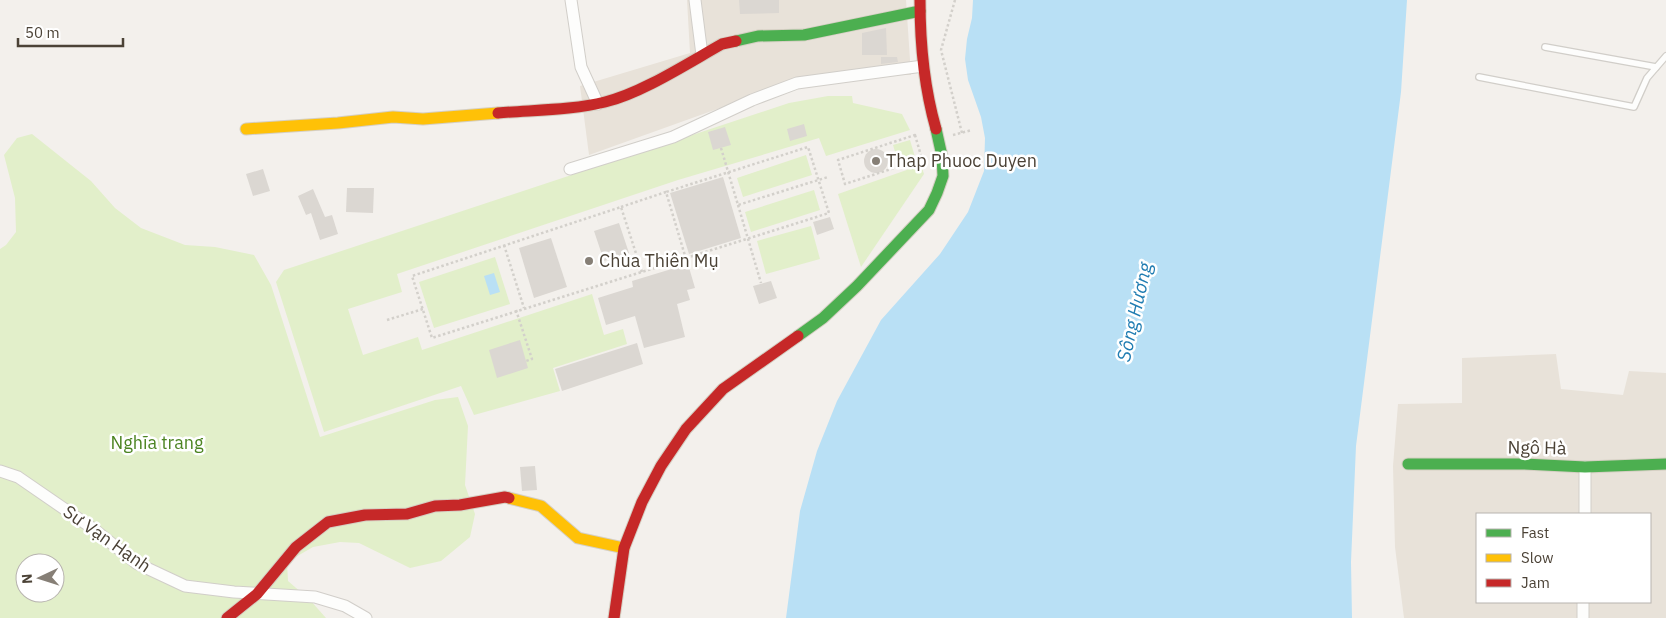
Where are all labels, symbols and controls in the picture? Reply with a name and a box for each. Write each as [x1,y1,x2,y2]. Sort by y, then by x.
scale bar [18,15,122,47]
text: 50 m [25,23,60,42]
place label: Thap Phuoc Duyen [886,149,1037,172]
marker: Thap Phuoc Duyen [870,155,882,167]
place label: Chùa Thiên Mụ [599,249,719,272]
marker: Chùa Thiên Mụ [583,255,595,267]
water label: Sông Hương [1111,259,1157,364]
park label: Nghĩa trang [110,431,204,454]
street label: Ngô Hà [1507,435,1567,460]
street label: Sư Vạn Hạnh [59,500,156,577]
legend [1476,513,1651,603]
text: Fast [1521,523,1549,542]
text: Slow [1521,548,1554,567]
north arrow [15,553,65,603]
text: N [18,573,36,585]
text: Jam [1521,573,1550,592]

